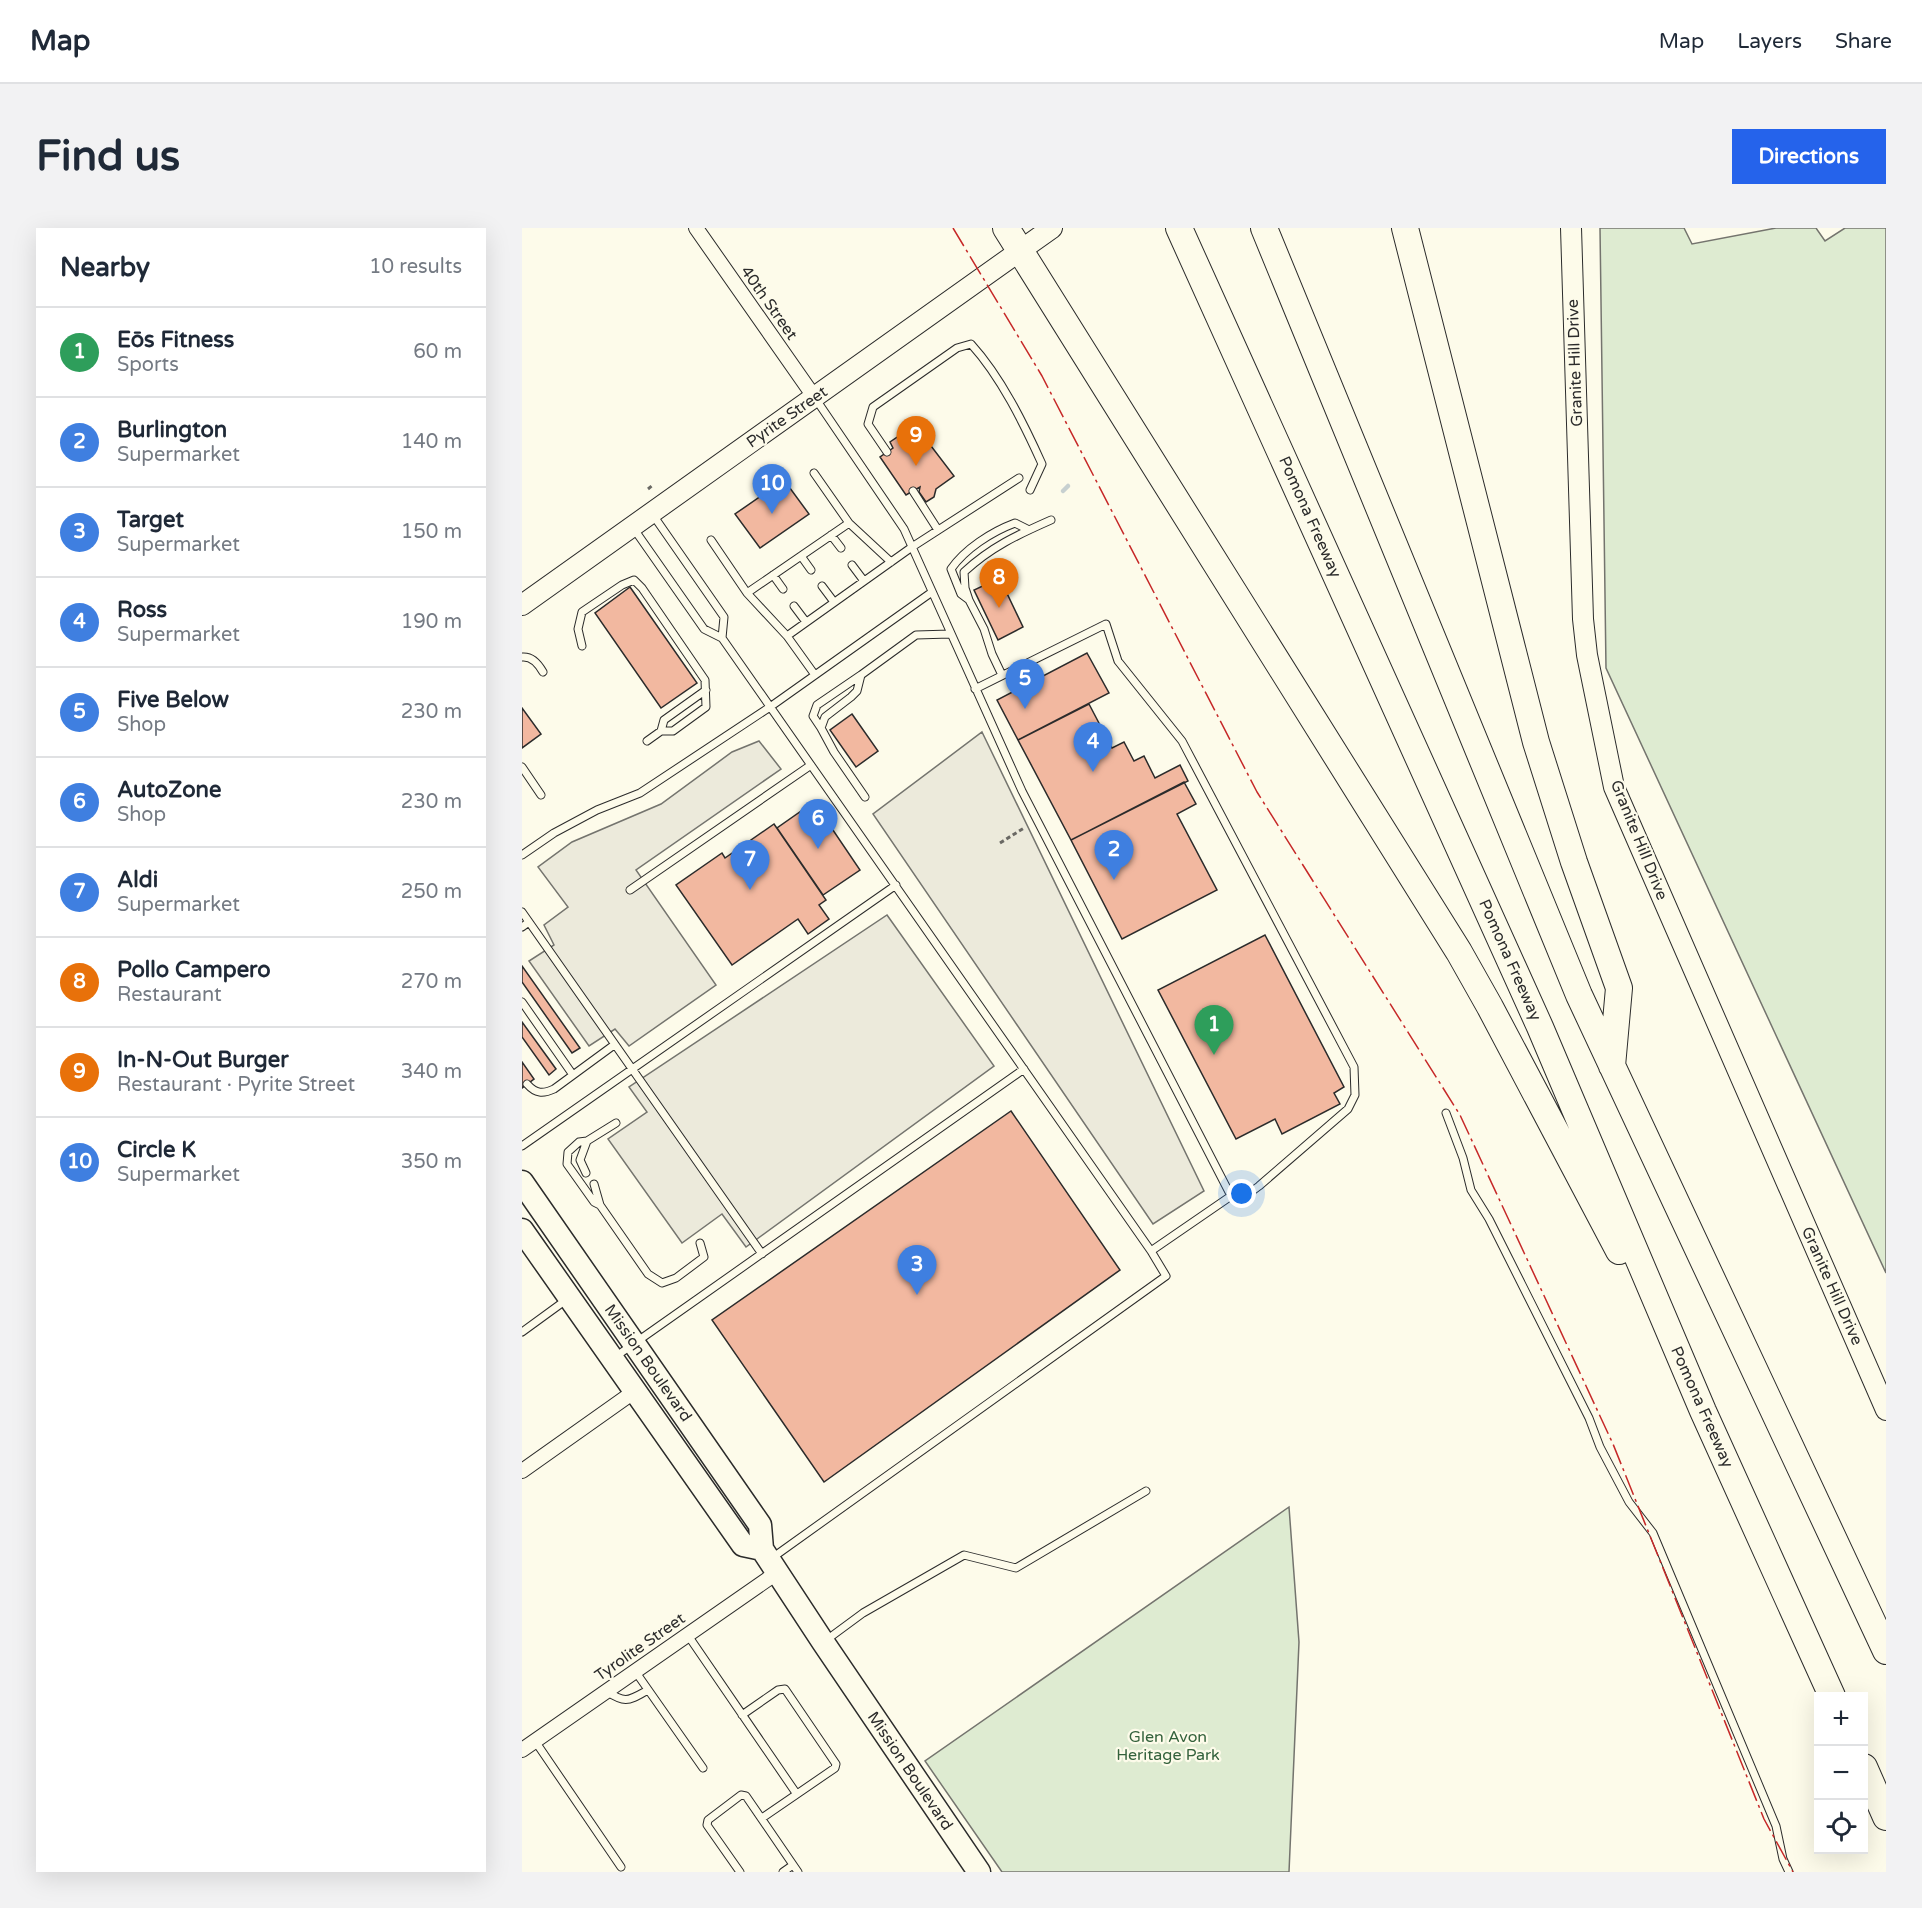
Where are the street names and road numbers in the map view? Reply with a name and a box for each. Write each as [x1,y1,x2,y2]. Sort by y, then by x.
street label: 40th Street [736,262,802,344]
street label: Granite Hill Drive [1563,299,1587,427]
street label: Pyrite Street [743,382,831,452]
street label: Pomona Freeway [1274,453,1346,581]
street label: Granite Hill Drive [1606,777,1672,903]
street label: Pomona Freeway [1474,896,1546,1024]
street label: Granite Hill Drive [1797,1224,1867,1348]
street label: Mission Boulevard [600,1300,696,1426]
street label: Pomona Freeway [1666,1343,1738,1471]
street label: Tyrolite Street [591,1608,689,1686]
street label: Mission Boulevard [863,1708,957,1834]

